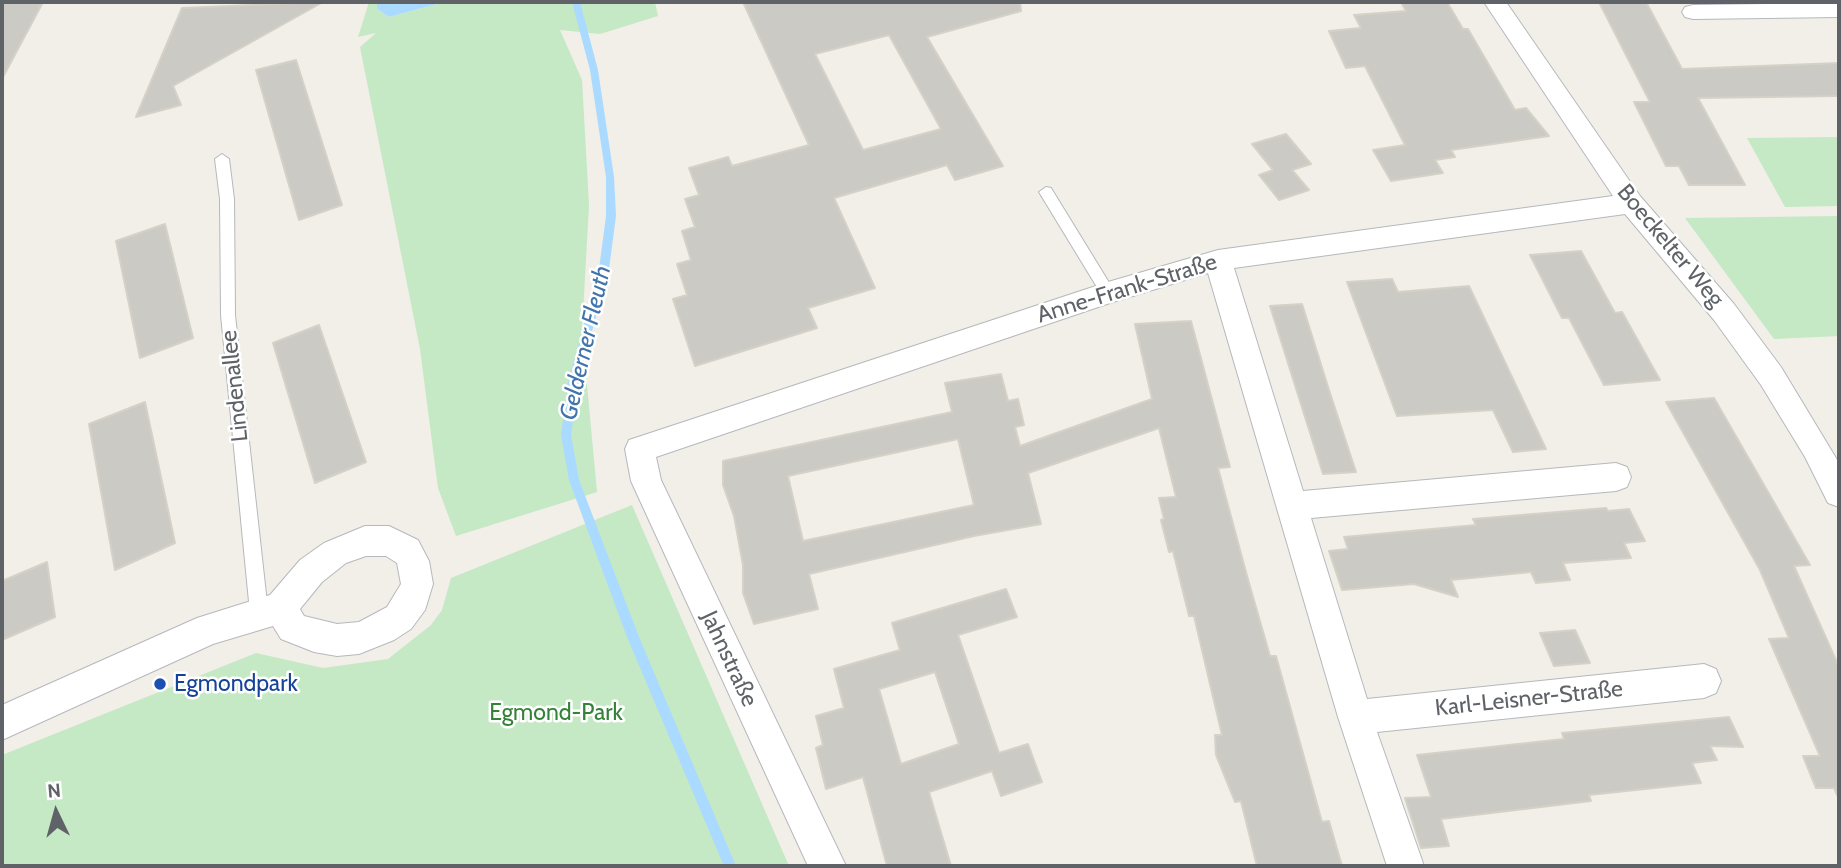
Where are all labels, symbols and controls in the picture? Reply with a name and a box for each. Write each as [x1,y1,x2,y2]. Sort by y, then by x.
street label: Boeckelter Weg [1611,179,1729,313]
street label: Anne-Frank-Straße [1034,249,1220,329]
water label: Gelderner Fleuth [554,263,618,423]
street label: Lindenallee [215,329,255,443]
street label: Jahnstraße [695,607,763,711]
place label: Egmondpark [174,670,298,698]
street label: Karl-Leisner-Straße [1434,675,1624,723]
marker: Egmondpark [152,676,168,692]
park label: Egmond-Park [489,699,623,727]
north arrow [21,777,91,847]
text: N [46,779,62,803]

